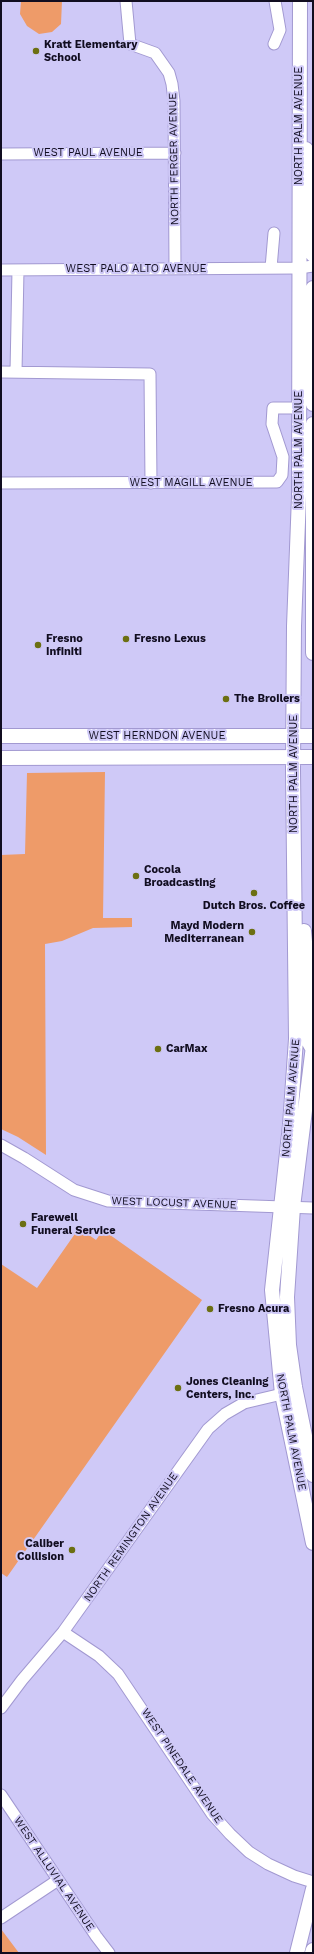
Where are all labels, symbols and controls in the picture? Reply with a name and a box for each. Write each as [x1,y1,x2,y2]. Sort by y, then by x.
place label: Kratt Elementary School [44,38,137,64]
marker: Kratt Elementary School [31,46,41,56]
street label: NORTH PALM AVENUE [292,67,306,185]
street label: NORTH FERGER AVENUE [166,93,182,225]
street label: WEST PAUL AVENUE [33,146,143,160]
street label: WEST PALO ALTO AVENUE [66,262,206,276]
street label: NORTH PALM AVENUE [292,391,306,509]
street label: WEST MAGILL AVENUE [130,476,252,490]
place label: Fresno Infiniti [46,632,83,658]
place label: Fresno Lexus [134,632,206,646]
marker: Fresno Lexus [121,634,131,644]
marker: Fresno Infiniti [33,640,43,650]
place label: The Broilers [234,692,300,706]
marker: The Broilers [221,694,231,704]
street label: NORTH PALM AVENUE [287,715,301,833]
street label: WEST HERNDON AVENUE [89,729,225,743]
place label: Cocola Broadcasting [144,863,215,889]
marker: Cocola Broadcasting [131,871,141,881]
marker: Dutch Bros. Coffee [249,888,259,898]
place label: Dutch Bros. Coffee [203,899,305,913]
place label: Mayd Modern Mediterranean [164,919,244,945]
marker: Mayd Modern Mediterranean [247,927,257,937]
street label: NORTH PALM AVENUE [279,1038,303,1158]
place label: CarMax [166,1042,207,1056]
marker: CarMax [153,1044,163,1054]
street label: WEST LOCUST AVENUE [111,1194,237,1212]
place label: Farewell Funeral Service [31,1211,115,1237]
marker: Farewell Funeral Service [18,1219,28,1229]
place label: Fresno Acura [218,1302,289,1316]
marker: Fresno Acura [205,1304,215,1314]
street label: NORTH PALM AVENUE [273,1373,309,1491]
place label: Jones Cleaning Centers, Inc. [186,1375,268,1401]
marker: Jones Cleaning Centers, Inc. [173,1383,183,1393]
street label: NORTH REMINGTON AVENUE [81,1470,181,1604]
place label: Caliber Collision [17,1537,64,1563]
marker: Caliber Collision [67,1545,77,1555]
street label: WEST PINEDALE AVENUE [139,1706,225,1826]
street label: WEST ALLUVIAL AVENUE [11,1815,97,1933]

